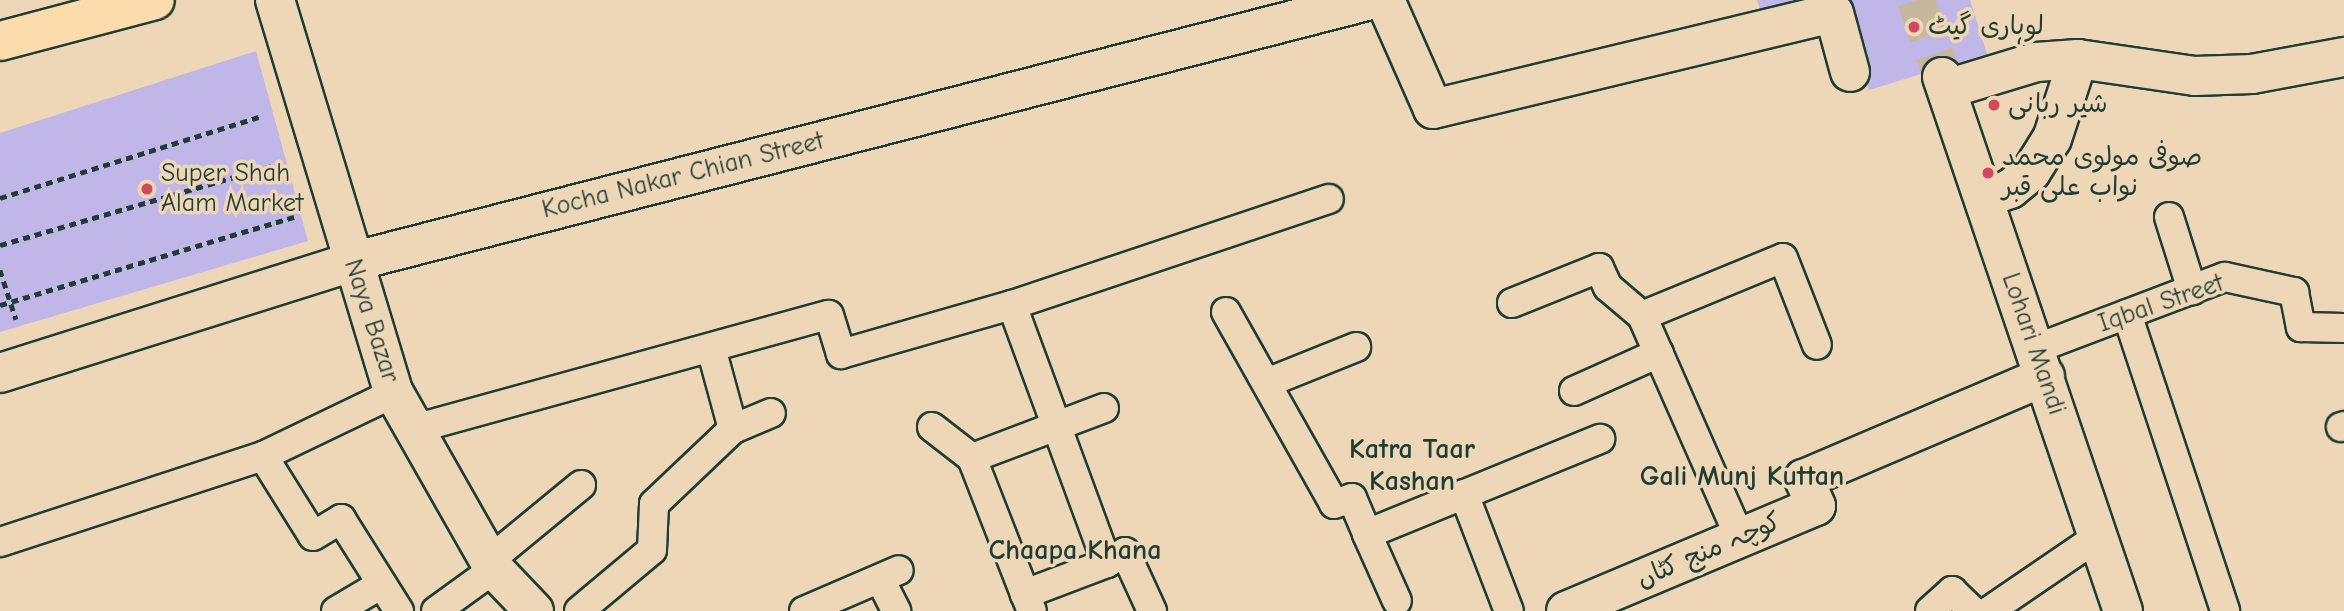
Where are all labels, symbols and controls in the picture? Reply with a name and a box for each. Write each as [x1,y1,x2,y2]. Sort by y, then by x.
place label: لوہاری گیٹ [1928,11,2044,43]
marker: لوہاری گیٹ [1906,19,1922,35]
place label: شیر ربانی [2008,89,2108,121]
marker: شیر ربانی [1986,97,2002,113]
street label: Kocha Nakar Chian Street [539,126,827,226]
place label: صوفی مولوی محمد نواب علی قبر [2002,142,2202,204]
place label: Super Shah Alam Market [161,158,303,220]
marker: صوفی مولوی محمد نواب علی قبر [1980,165,1996,181]
marker: Super Shah Alam Market [139,181,155,197]
street label: Naya Bazar [336,255,406,387]
street label: Iqbal Street [2094,268,2228,340]
street label: Lohari Mandi [1994,269,2072,419]
district label: Katra Taar Kashan [1349,432,1475,498]
district label: Gali Munj Kuttan [1640,459,1844,493]
street label: کوچہ منج کٹاں [1632,507,1786,595]
district label: Chaapa Khana [988,533,1162,567]

